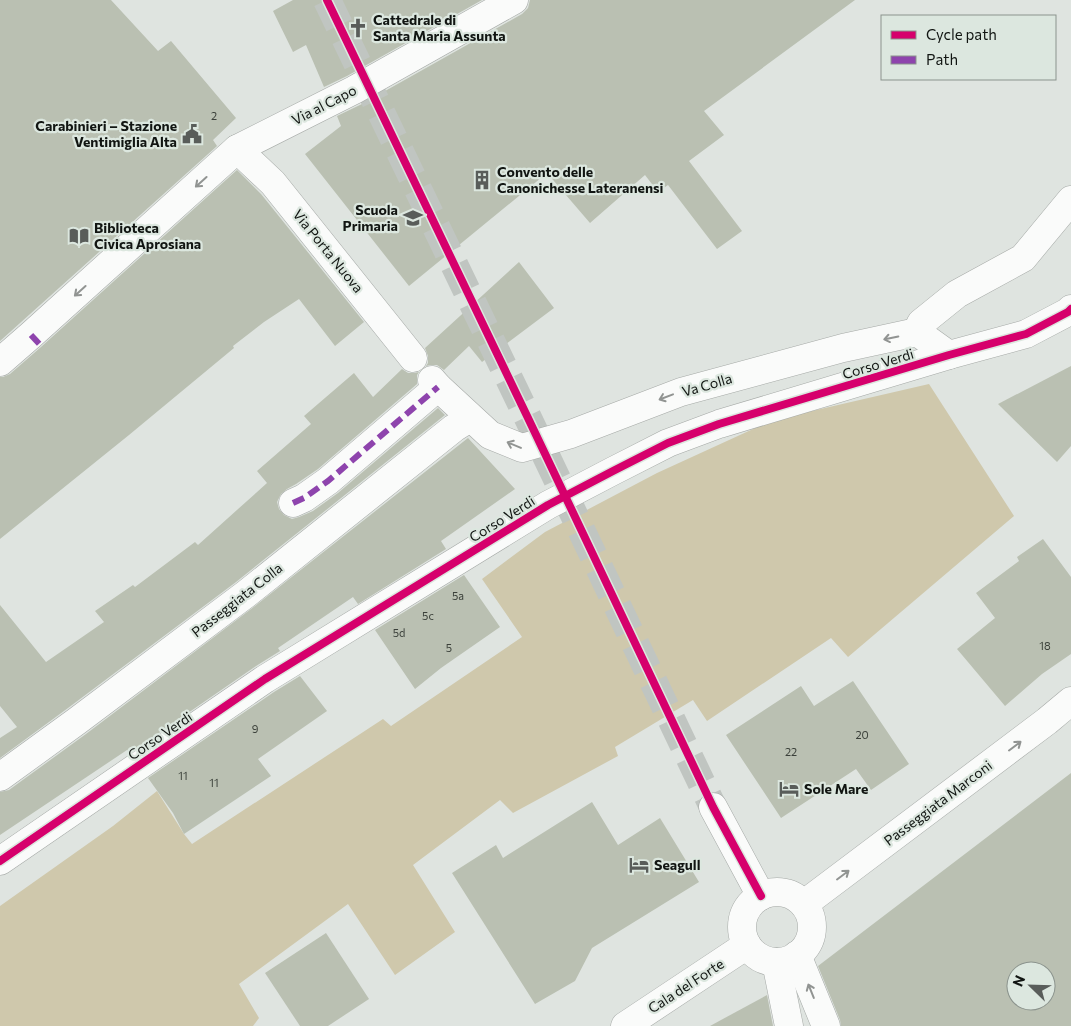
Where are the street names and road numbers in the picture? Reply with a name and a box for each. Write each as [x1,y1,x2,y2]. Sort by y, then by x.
street label: Via al Capo [289,81,359,128]
street label: Via Porta Nuova [290,206,367,296]
street label: Corso Verdi [840,345,916,382]
street label: Va Colla [680,369,734,400]
street label: Corso Verdi [466,492,538,545]
street label: Passeggiata Colla [188,559,285,640]
street label: Corso Verdi [124,708,195,763]
street label: Passeggiata Marconi [880,756,995,849]
street label: Cala del Forte [645,955,727,1016]

